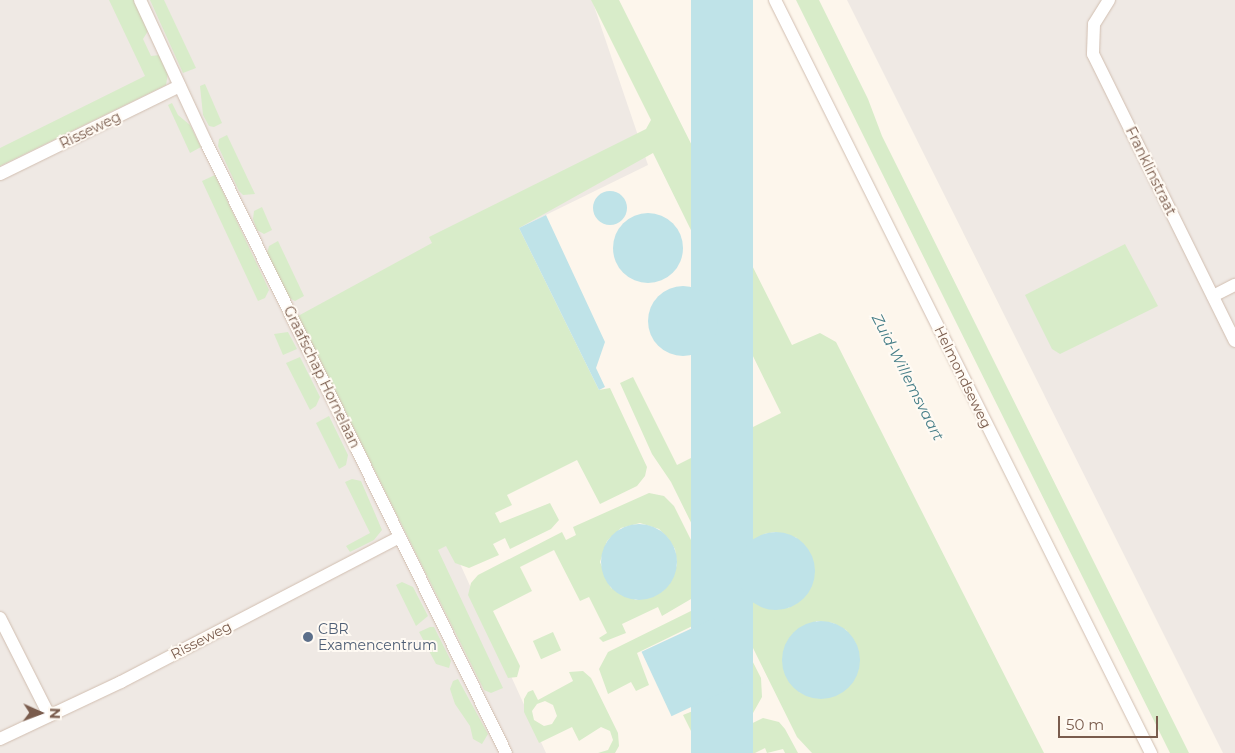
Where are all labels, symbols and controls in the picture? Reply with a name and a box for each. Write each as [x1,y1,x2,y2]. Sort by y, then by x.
street label: Risseweg [57,108,123,152]
street label: Franklinstraat [1122,124,1180,218]
street label: Graafschap Hornelaan [280,303,364,451]
water label: Zuid-Willemsvaart [868,311,948,443]
street label: Helmondseweg [931,323,995,431]
street label: Risseweg [168,618,234,662]
place label: CBR Examencentrum [318,621,437,654]
marker: CBR Examencentrum [302,631,314,643]
north arrow [15,688,65,738]
scale bar [1060,706,1160,738]
text: N [46,708,64,719]
text: 50 m [1066,715,1104,734]

